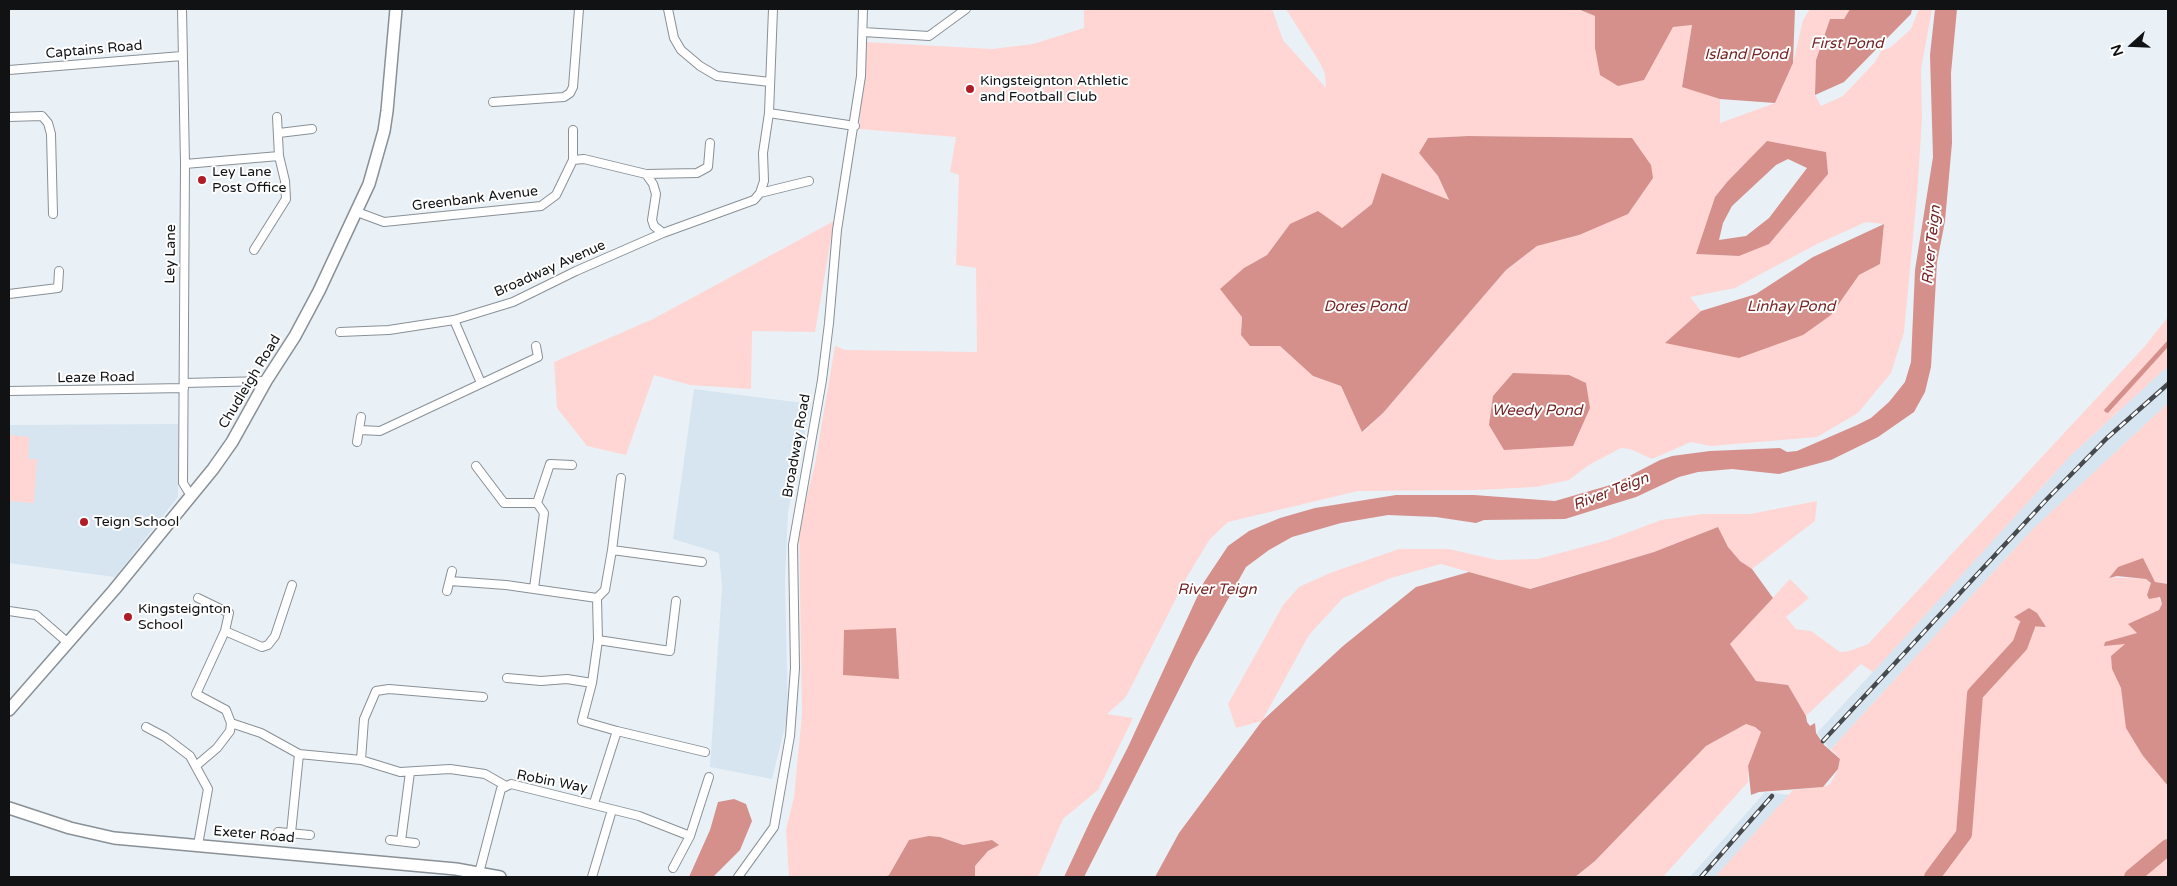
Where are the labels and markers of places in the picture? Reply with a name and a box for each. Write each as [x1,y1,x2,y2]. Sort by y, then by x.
place label: Kingsteignton Athletic and Football Club [980,73,1128,105]
marker: Kingsteignton Athletic and Football Club [964,83,976,95]
place label: Ley Lane Post Office [212,164,287,196]
marker: Ley Lane Post Office [196,174,208,186]
place label: Teign School [94,514,179,530]
marker: Teign School [78,516,90,528]
place label: Kingsteignton School [138,601,231,634]
marker: Kingsteignton School [122,611,134,623]

